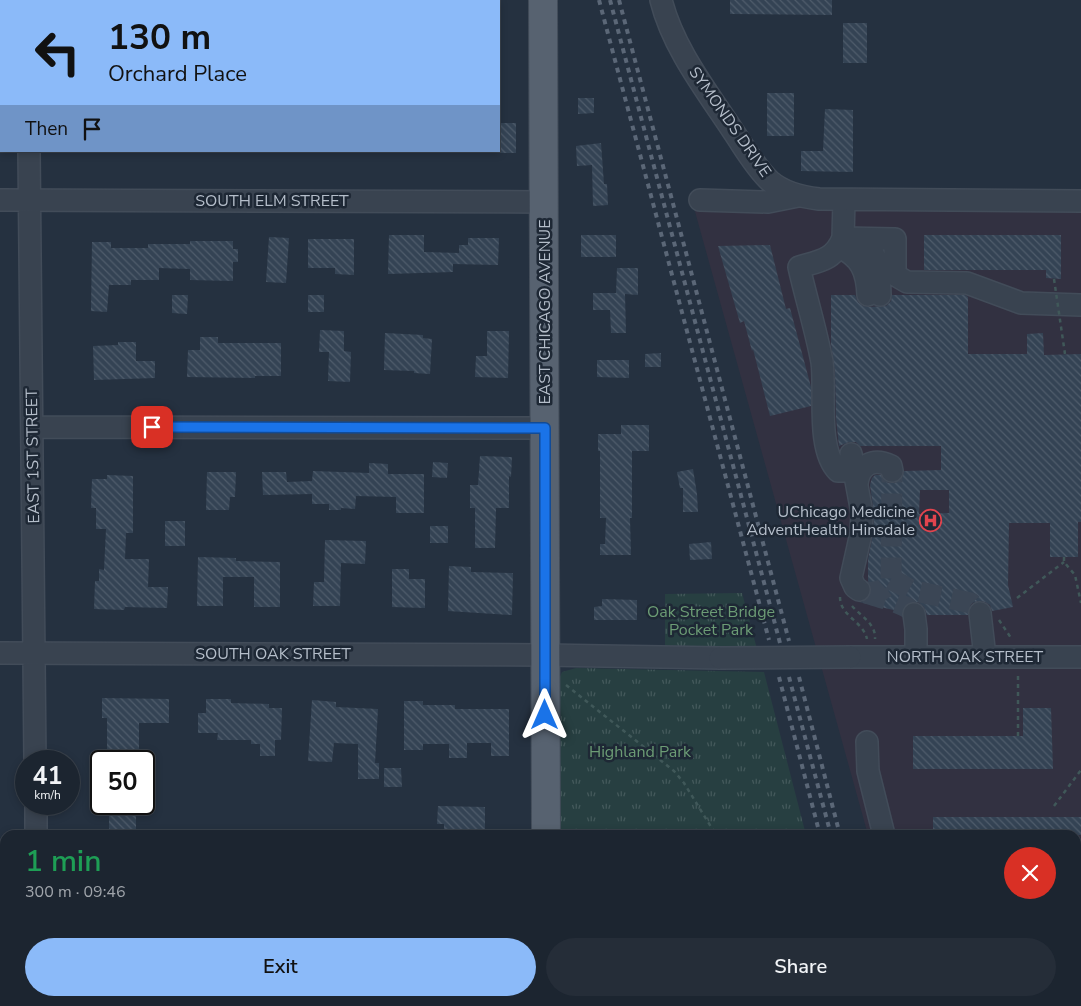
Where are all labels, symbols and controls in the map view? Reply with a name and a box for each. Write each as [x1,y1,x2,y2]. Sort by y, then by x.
text: 130 m [108,14,211,61]
icon: left [25,20,90,85]
text: Orchard Place [108,59,247,89]
street label: SYMONDS DRIVE [684,62,776,182]
icon: arrive [78,115,106,143]
text: Then [25,116,68,142]
street label: SOUTH ELM STREET [195,190,349,212]
street label: EAST CHICAGO AVENUE [534,220,556,404]
street label: EAST 1ST STREET [21,388,45,524]
pin [131,406,173,448]
icon: arrive [138,413,166,441]
place label: UChicago Medicine AdventHealth Hinsdale [747,501,915,541]
hospital icon: UChicago Medicine AdventHealth Hinsdale [919,509,943,533]
park label: Oak Street Bridge Pocket Park [647,601,775,641]
street label: SOUTH OAK STREET [195,643,351,665]
street label: NORTH OAK STREET [887,646,1044,668]
position arrow [518,688,570,740]
park label: Highland Park [589,741,692,763]
speed limit sign: 50 [90,750,155,815]
text: 41 [32,759,63,793]
text: km/h [34,787,61,803]
text: 1 min [25,841,101,882]
button: close [1004,847,1056,899]
text: 300 m · 09:46 [25,881,126,903]
button: Exit [25,938,536,996]
button: Share [546,938,1056,996]

